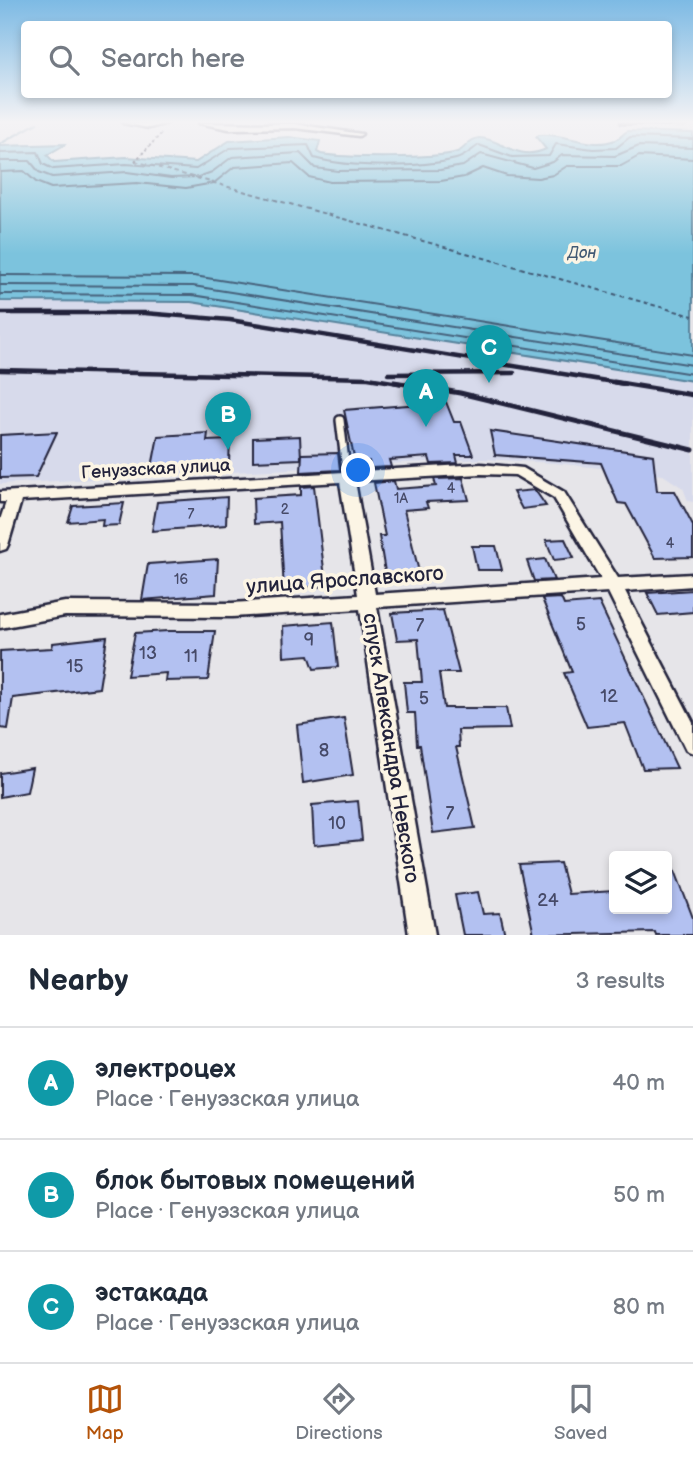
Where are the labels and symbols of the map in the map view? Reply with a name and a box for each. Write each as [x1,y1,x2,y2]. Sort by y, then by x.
water label: Дон [567,244,596,263]
pin: C [466,325,512,383]
pin: A [403,369,449,427]
pin: B [205,392,251,450]
your location [341,453,375,487]
street label: Генуэзская улица [81,455,232,483]
house number: 4 [447,480,456,497]
house number: 1А [394,490,408,507]
house number: 2 [281,501,290,518]
house number: 7 [188,506,195,523]
house number: 4 [666,535,675,552]
street label: улица Ярославского [246,561,444,599]
house number: 16 [174,571,188,588]
street label: спуск Александра Невского [357,611,425,885]
house number: 5 [576,614,586,635]
house number: 7 [416,615,425,636]
house number: 9 [304,630,314,651]
house number: 13 [139,643,157,664]
house number: 11 [184,646,198,667]
house number: 15 [66,656,84,677]
house number: 12 [600,686,618,707]
house number: 5 [419,688,429,709]
house number: 8 [319,740,329,761]
house number: 7 [446,803,455,824]
house number: 10 [328,813,346,834]
house number: 24 [537,890,559,911]

